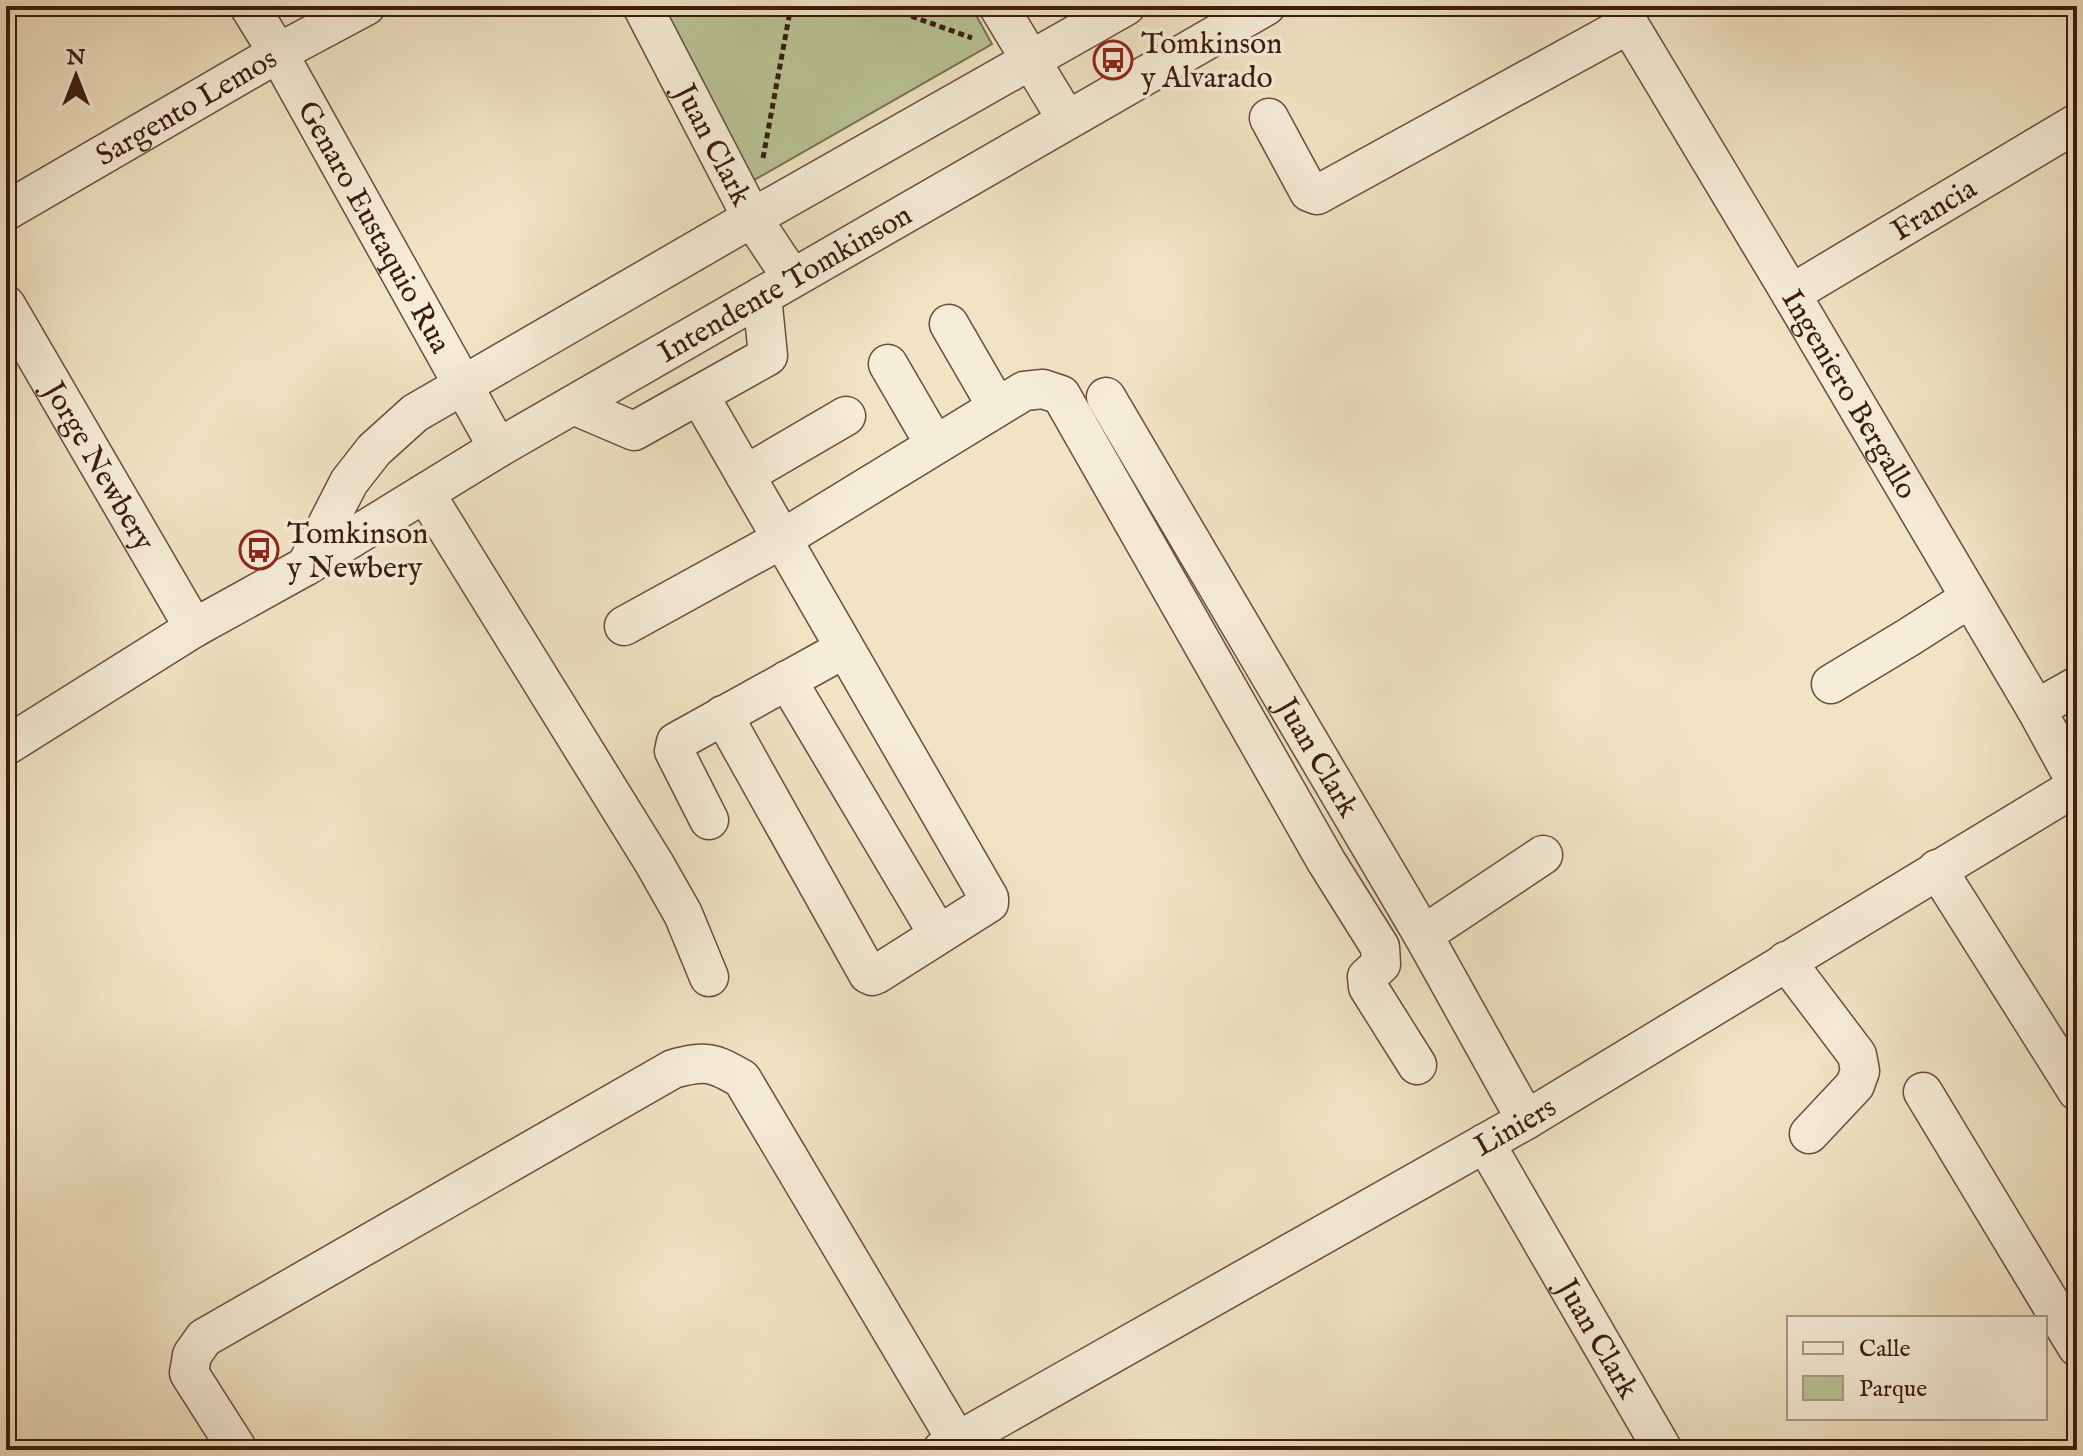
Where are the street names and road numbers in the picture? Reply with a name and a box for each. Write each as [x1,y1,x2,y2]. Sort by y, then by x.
street label: Sargento Lemos [89,41,284,176]
street label: Juan Clark [663,75,760,214]
street label: Genaro Eustaquio Rua [288,95,458,360]
street label: Francia [1885,170,1984,251]
street label: Intendente Tomkinson [652,197,919,373]
street label: Ingeniero Bergallo [1772,283,1925,507]
street label: Jorge Newbery [32,373,162,558]
street label: Juan Clark [1265,689,1367,826]
street label: Liniers [1468,1089,1564,1166]
street label: Juan Clark [1546,1270,1647,1407]

